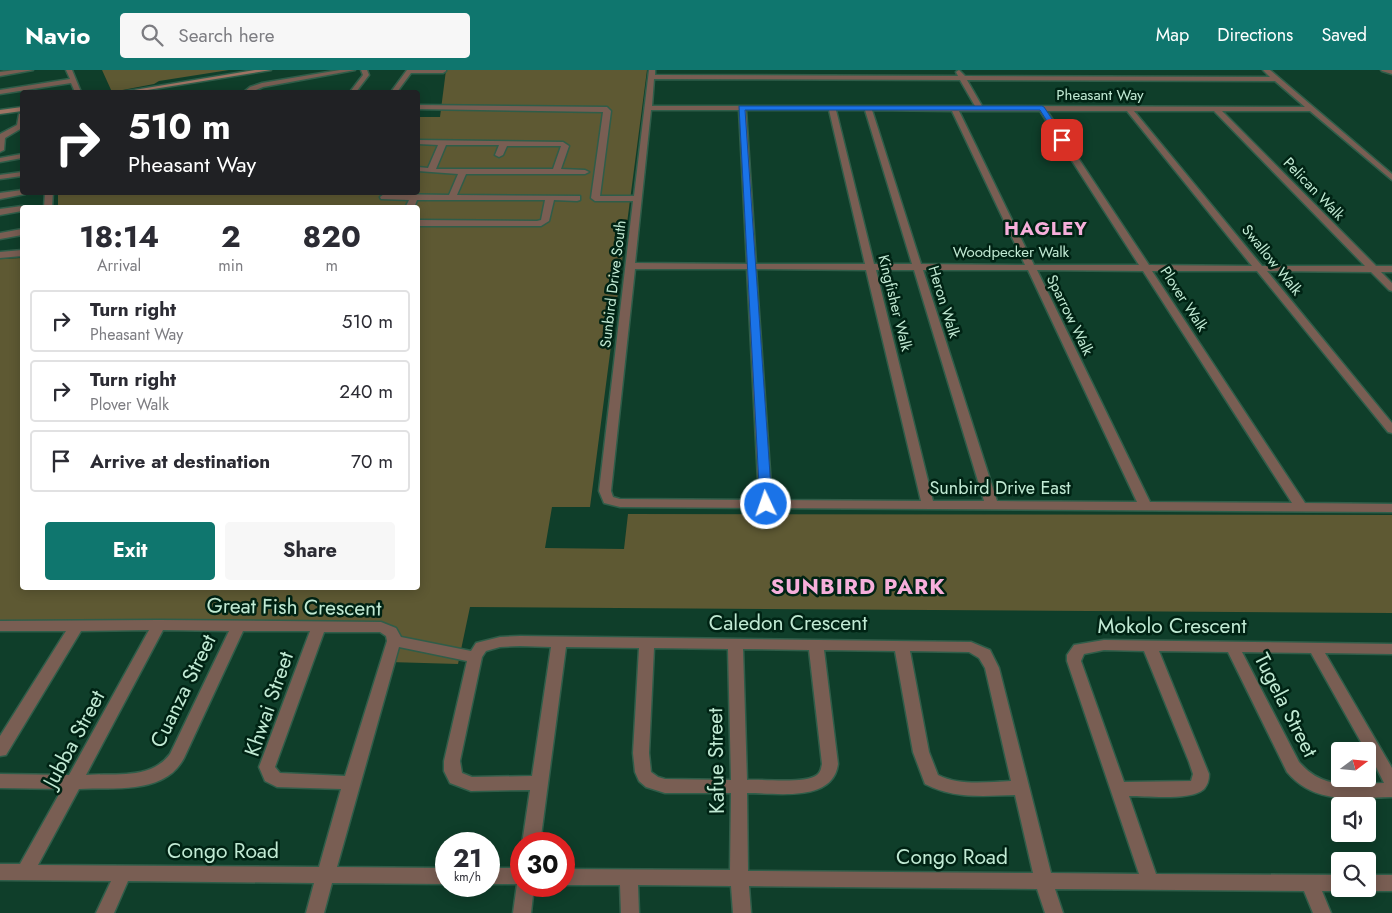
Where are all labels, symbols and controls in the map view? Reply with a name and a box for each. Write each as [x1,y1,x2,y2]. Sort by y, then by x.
search box [120,13,470,58]
text: Navio [25,18,90,53]
icon: search [138,21,166,49]
text: Search here [178,22,274,49]
text: Map [1156,22,1189,48]
text: Directions [1217,22,1293,48]
text: Saved [1321,22,1367,48]
street label: Pheasant Way [1056,84,1144,106]
text: 510 m [128,102,231,152]
icon: right [45,110,110,175]
pin [1041,119,1083,161]
icon: arrive [1048,126,1076,154]
text: Pheasant Way [128,148,256,180]
street label: Pelican Walk [1278,153,1350,226]
text: 18:14 [79,215,159,258]
text: 2 [221,215,241,258]
text: 820 [302,215,361,258]
district label: HAGLEY [1004,215,1088,242]
street label: Sunbird Drive South [594,219,632,349]
street label: Swallow Walk [1236,220,1308,301]
street label: Woodpecker Walk [953,241,1070,263]
street label: Kingfisher Walk [872,252,918,354]
text: Arrival [97,254,141,277]
text: min [218,254,243,277]
text: m [325,254,338,277]
street label: Plover Walk [1155,262,1214,336]
street label: Heron Walk [923,263,966,341]
street label: Sparrow Walk [1041,271,1099,359]
text: Turn right [90,296,176,323]
icon: right [47,307,75,335]
text: 510 m [342,308,393,335]
text: Pheasant Way [90,323,183,346]
text: Turn right [90,366,176,393]
icon: right [47,377,75,405]
text: 240 m [339,378,393,405]
text: Plover Walk [90,393,169,416]
icon: arrive [47,447,75,475]
text: Arrive at destination [90,448,270,475]
text: 70 m [351,448,393,475]
street label: Sunbird Drive East [929,475,1071,501]
position arrow [739,477,791,529]
button: Exit [45,522,215,580]
button: Share [225,522,395,580]
district label: SUNBIRD PARK [770,570,946,602]
street label: Great Fish Crescent [206,590,382,624]
street label: Caledon Crescent [709,608,867,638]
street label: Mokolo Crescent [1098,611,1246,641]
street label: Cuanza Street [143,629,223,753]
street label: Khwai Street [237,648,301,760]
street label: Tugela Street [1247,648,1325,762]
street label: Jubba Street [34,685,112,796]
street label: Kafue Street [700,708,732,814]
north arrow [1331,742,1376,788]
map controls [1331,742,1376,897]
button: sound [1331,797,1376,842]
speed limit sign: 30 [510,832,575,897]
street label: Congo Road [167,836,279,866]
text: 21 [453,840,482,876]
street label: Congo Road [896,842,1008,872]
button: search [1331,852,1376,897]
text: km/h [454,868,481,886]

